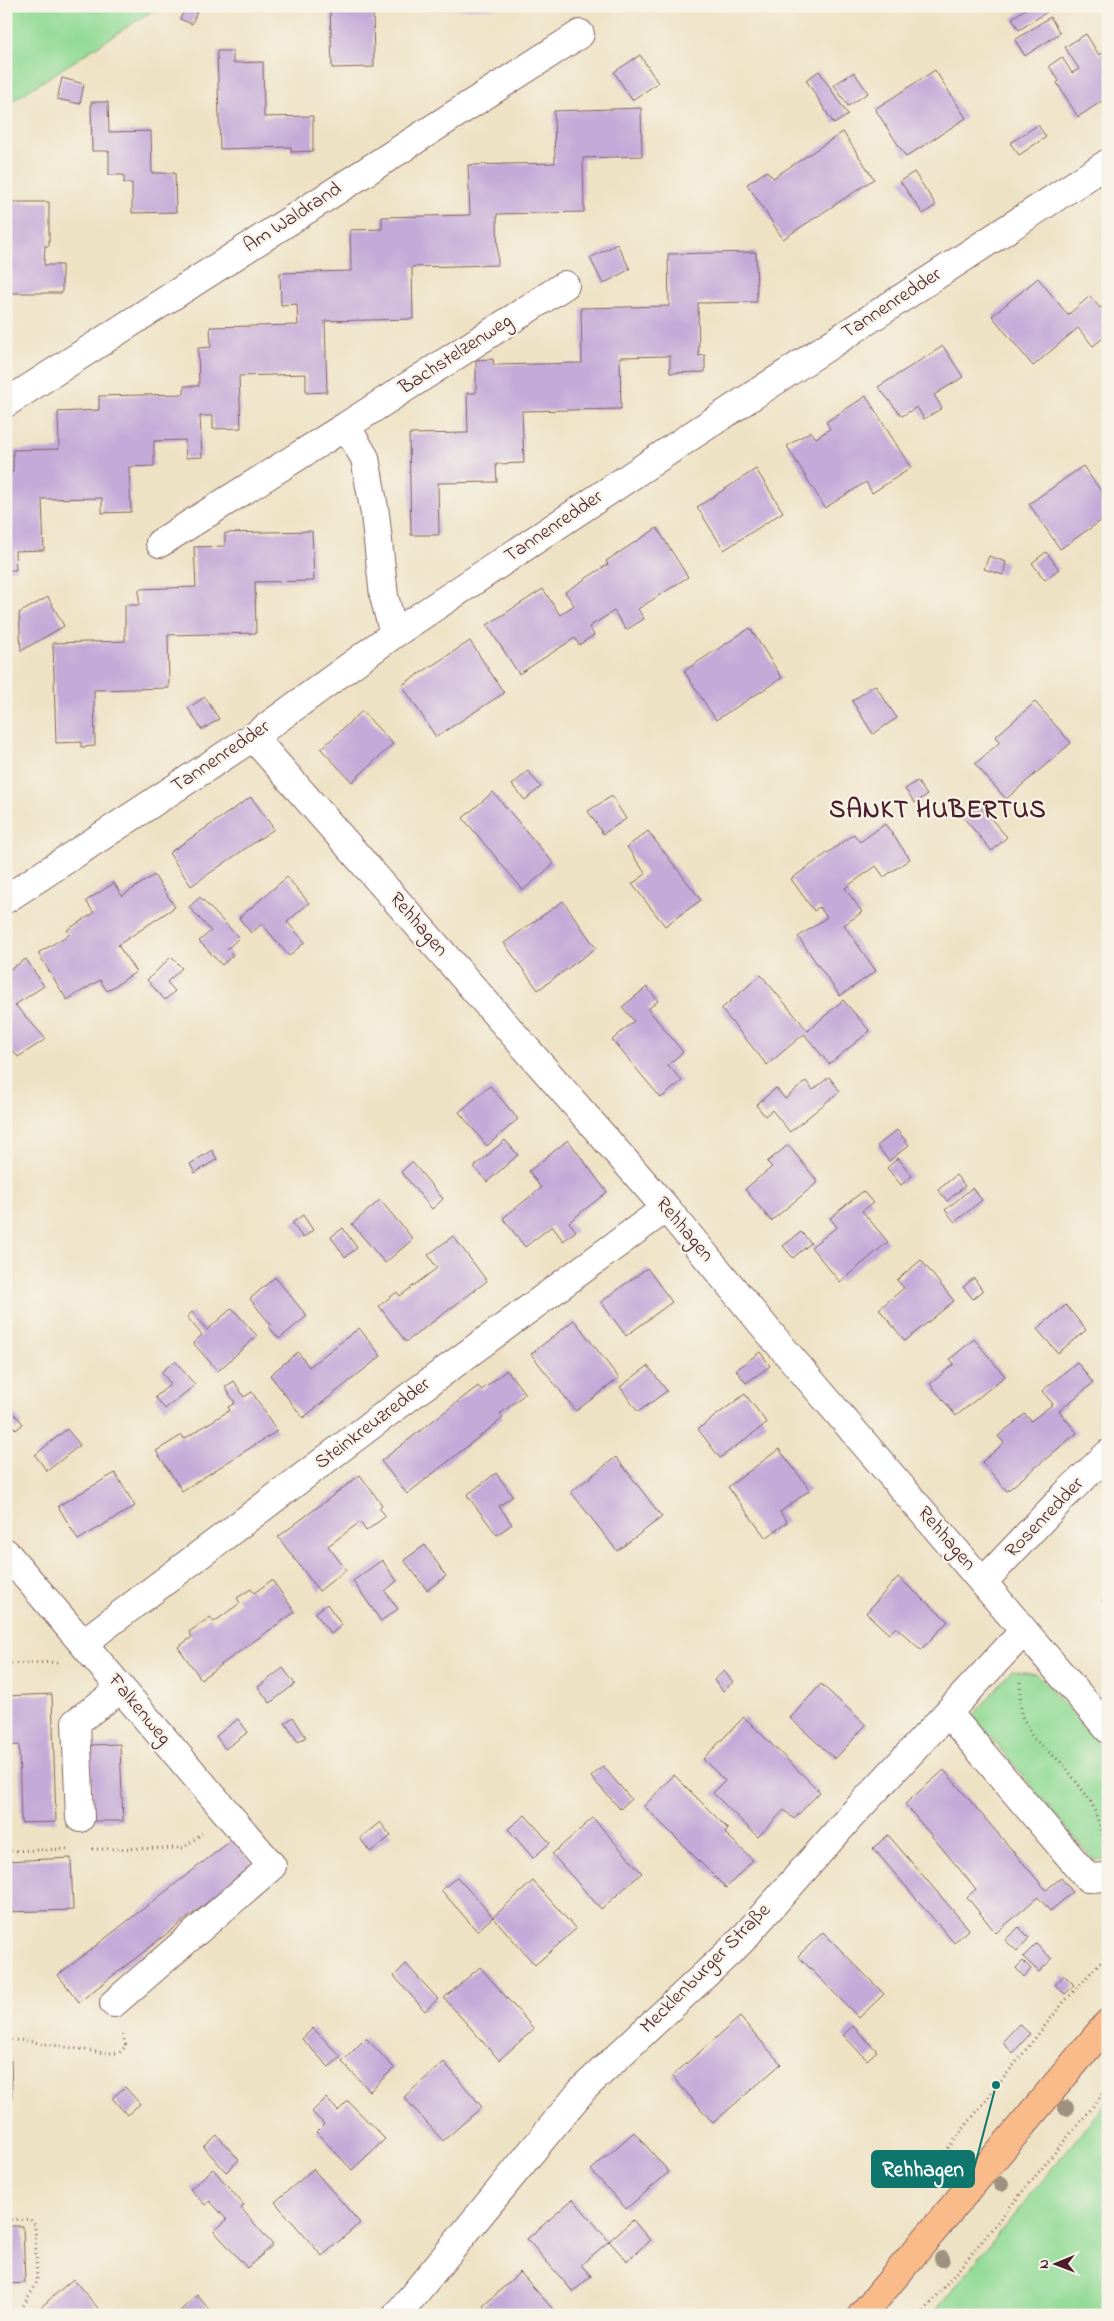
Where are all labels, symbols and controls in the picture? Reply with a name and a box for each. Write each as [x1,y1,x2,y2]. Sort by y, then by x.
street label: Am Waldrand [238,175,348,261]
street label: Tannenredder [836,260,948,347]
street label: Bachstelzenweg [393,307,519,404]
street label: Tannenredder [499,483,610,571]
street label: Tannenredder [166,713,277,801]
district label: SANKT HUBERTUS [829,793,1047,829]
street label: Rehhagen [381,886,455,965]
street label: Rehhagen [647,1191,720,1270]
street label: Steinkreuzredder [309,1370,438,1477]
street label: Rosenredder [999,1470,1092,1565]
street label: Rehhagen [909,1500,983,1579]
street label: Falkenweg [99,1667,178,1753]
street label: Mecklenburger Straße [634,1897,779,2042]
callout: Rehhagen [872,2151,974,2187]
text: Rehhagen [882,2156,964,2188]
north arrow [1032,2238,1082,2288]
text: N [1034,2259,1055,2269]

